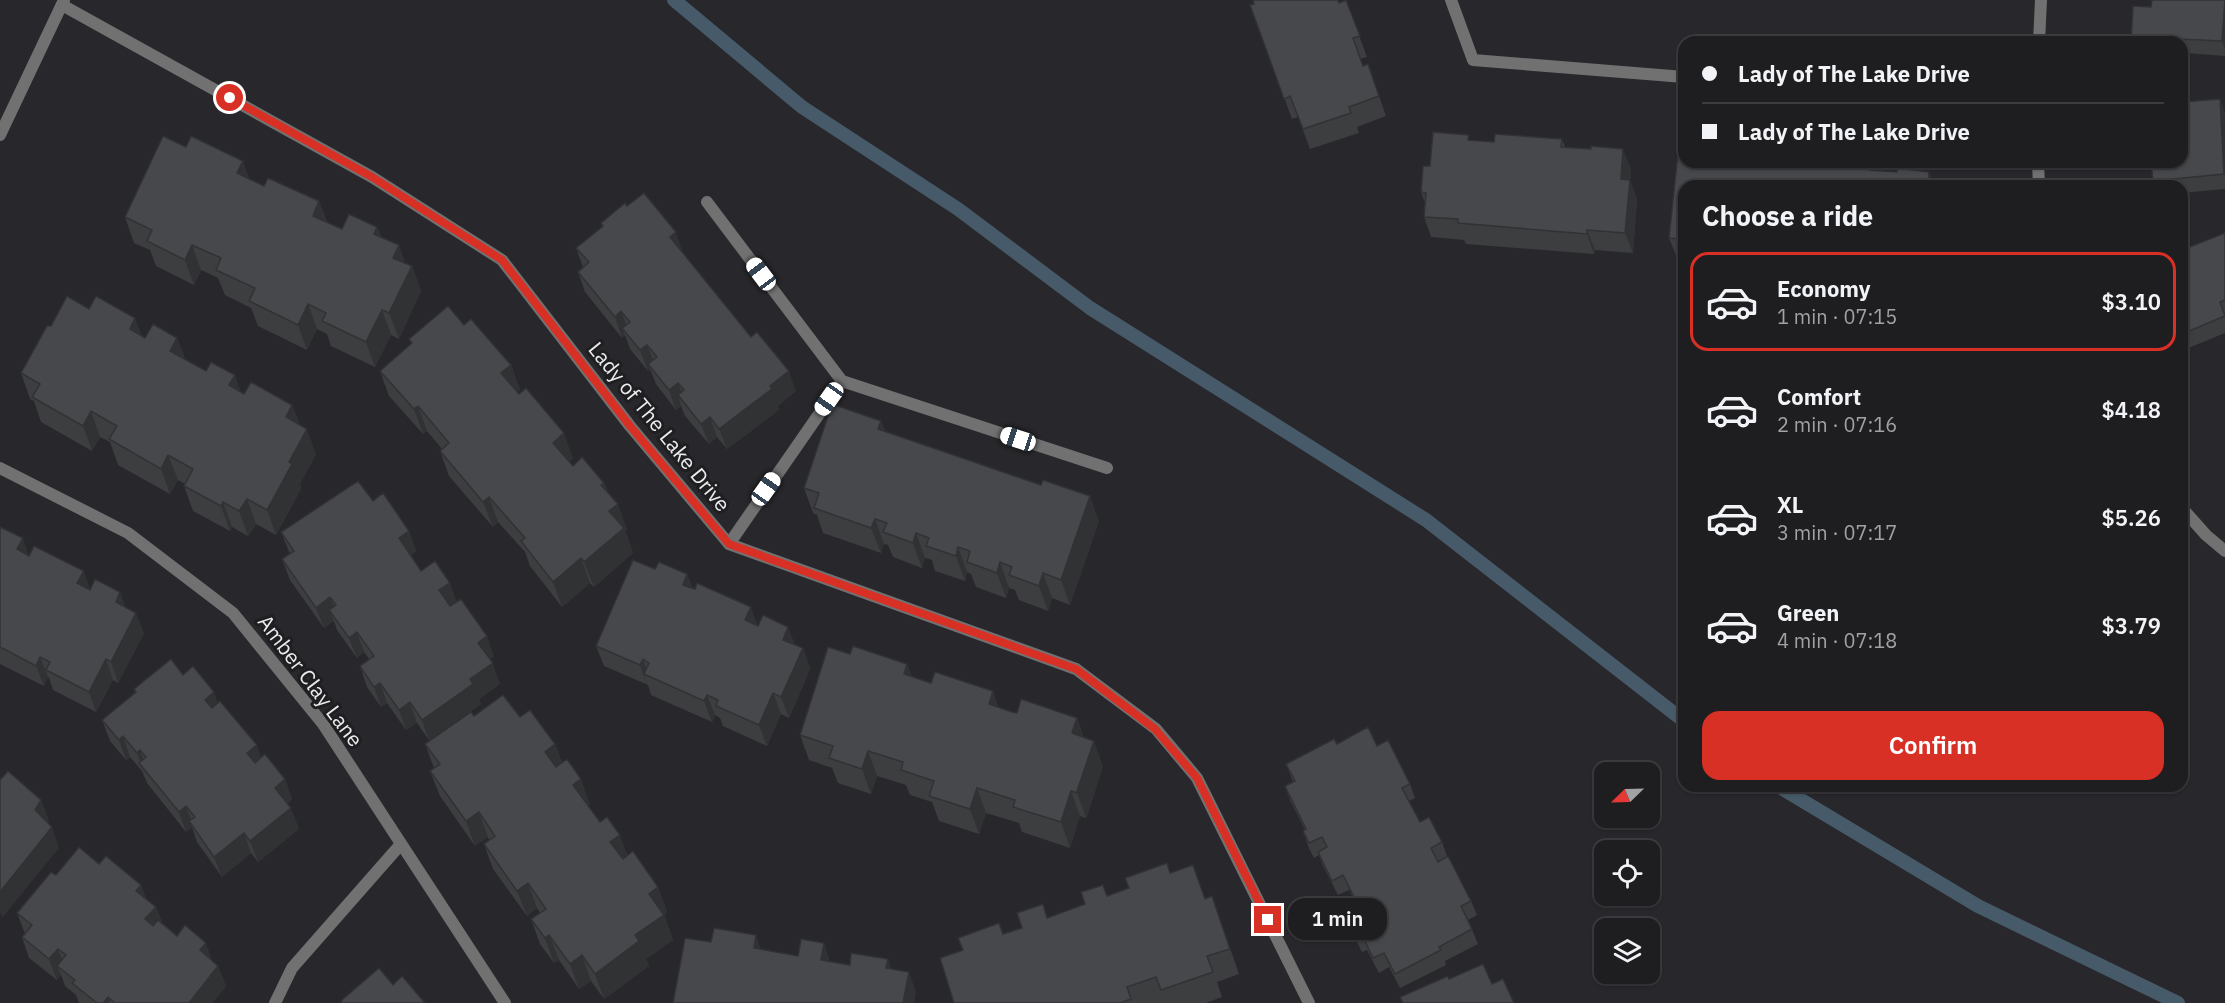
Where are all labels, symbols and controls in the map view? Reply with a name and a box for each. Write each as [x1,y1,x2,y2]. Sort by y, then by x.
text: Lady of The Lake Drive [1738,59,1970,88]
route start [216,84,243,111]
text: Lady of The Lake Drive [1738,117,1970,146]
text: Choose a ride [1702,198,1873,233]
car [743,254,779,294]
text: Economy [1777,274,1871,303]
icon: car [1705,275,1759,329]
text: $3.10 [2102,287,2161,316]
text: 1 min · 07:15 [1777,303,1897,330]
street label: Lady of The Lake Drive [583,336,737,517]
car [811,379,847,419]
text: Comfort [1777,382,1861,411]
icon: car [1705,383,1759,437]
text: $4.18 [2102,395,2161,424]
text: 2 min · 07:16 [1777,411,1897,438]
car [998,425,1038,453]
car [748,469,784,509]
text: XL [1777,490,1803,519]
icon: car [1705,491,1759,545]
text: $5.26 [2102,503,2161,532]
text: 3 min · 07:17 [1777,519,1897,546]
text: Green [1777,598,1839,627]
icon: car [1705,599,1759,653]
street label: Amber Clay Lane [252,609,370,752]
text: $3.79 [2102,611,2161,640]
text: 4 min · 07:18 [1777,627,1897,654]
button: Confirm [1702,711,2164,780]
north arrow [1594,762,1660,828]
map controls [1594,762,1660,984]
button: locate [1594,840,1660,906]
callout: 1 min [1289,899,1388,941]
text: 1 min [1312,905,1363,932]
route end [1254,906,1281,933]
button: layers [1594,918,1660,984]

